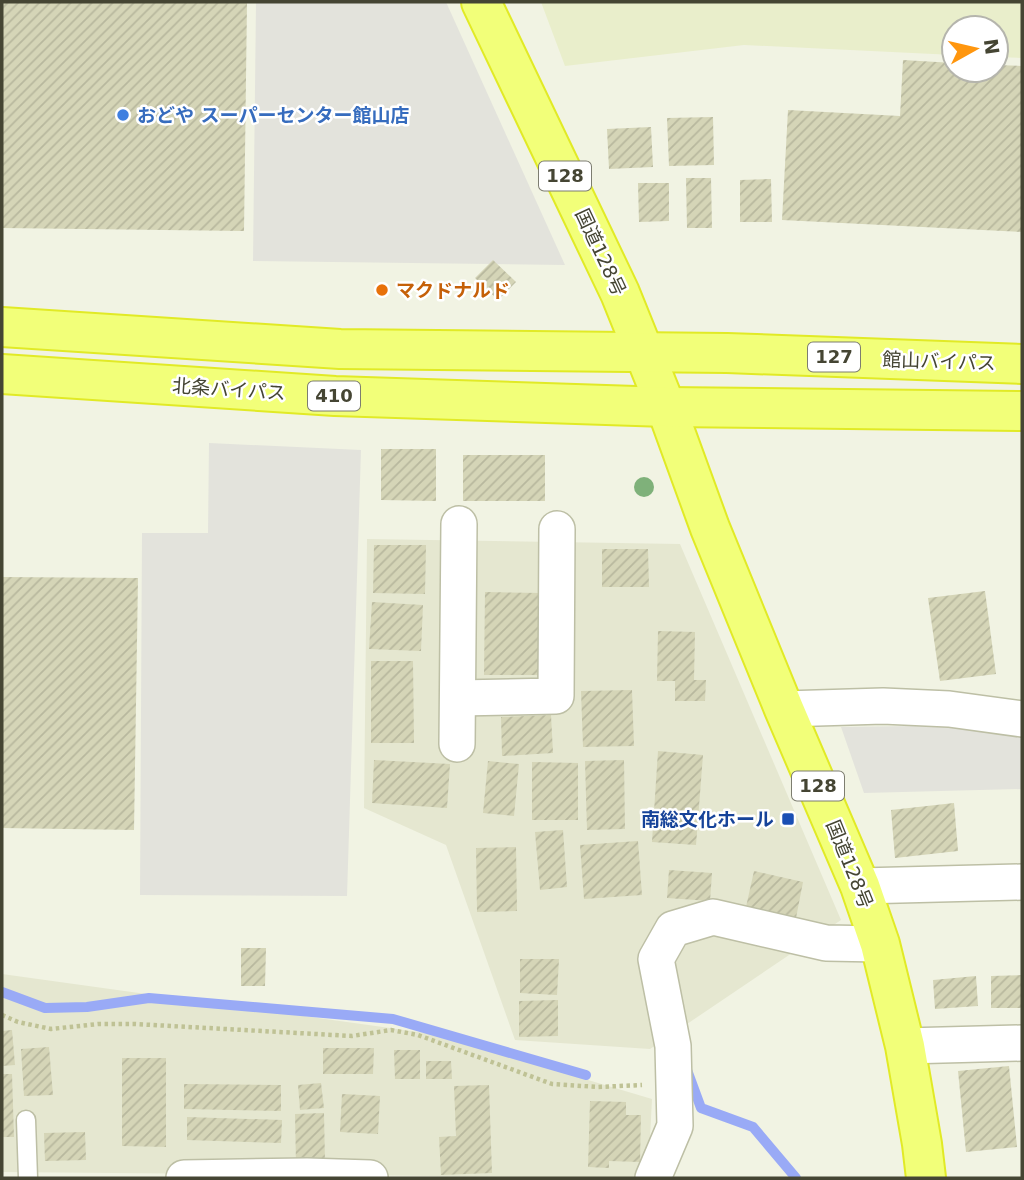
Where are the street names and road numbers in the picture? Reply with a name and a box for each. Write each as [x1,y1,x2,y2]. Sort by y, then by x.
road number: 128 [539,162,591,190]
street label: 国道128号 [571,205,631,299]
road number: 127 [808,342,860,372]
street label: 館山バイパス [882,348,996,374]
street label: 北条バイパス [172,374,286,404]
road number: 410 [308,382,360,410]
road number: 128 [792,772,844,800]
street label: 国道128号 [822,817,878,911]

